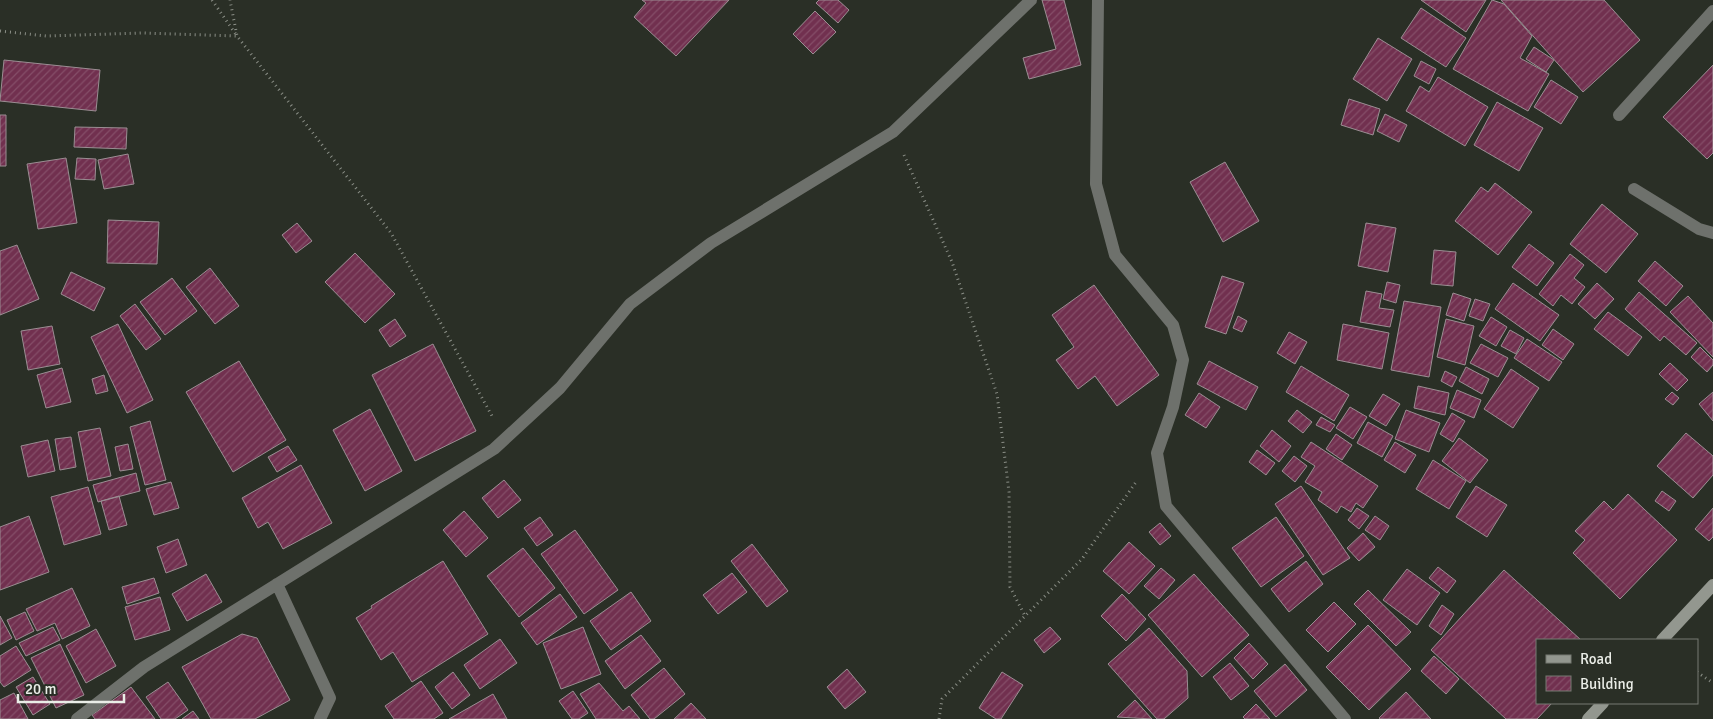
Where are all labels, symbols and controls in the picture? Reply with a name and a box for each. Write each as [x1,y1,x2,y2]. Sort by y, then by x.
legend [1536,639,1698,704]
text: Road [1580,650,1612,668]
scale bar [18,672,124,704]
text: Building [1580,675,1634,693]
text: 20 m [25,680,56,698]

